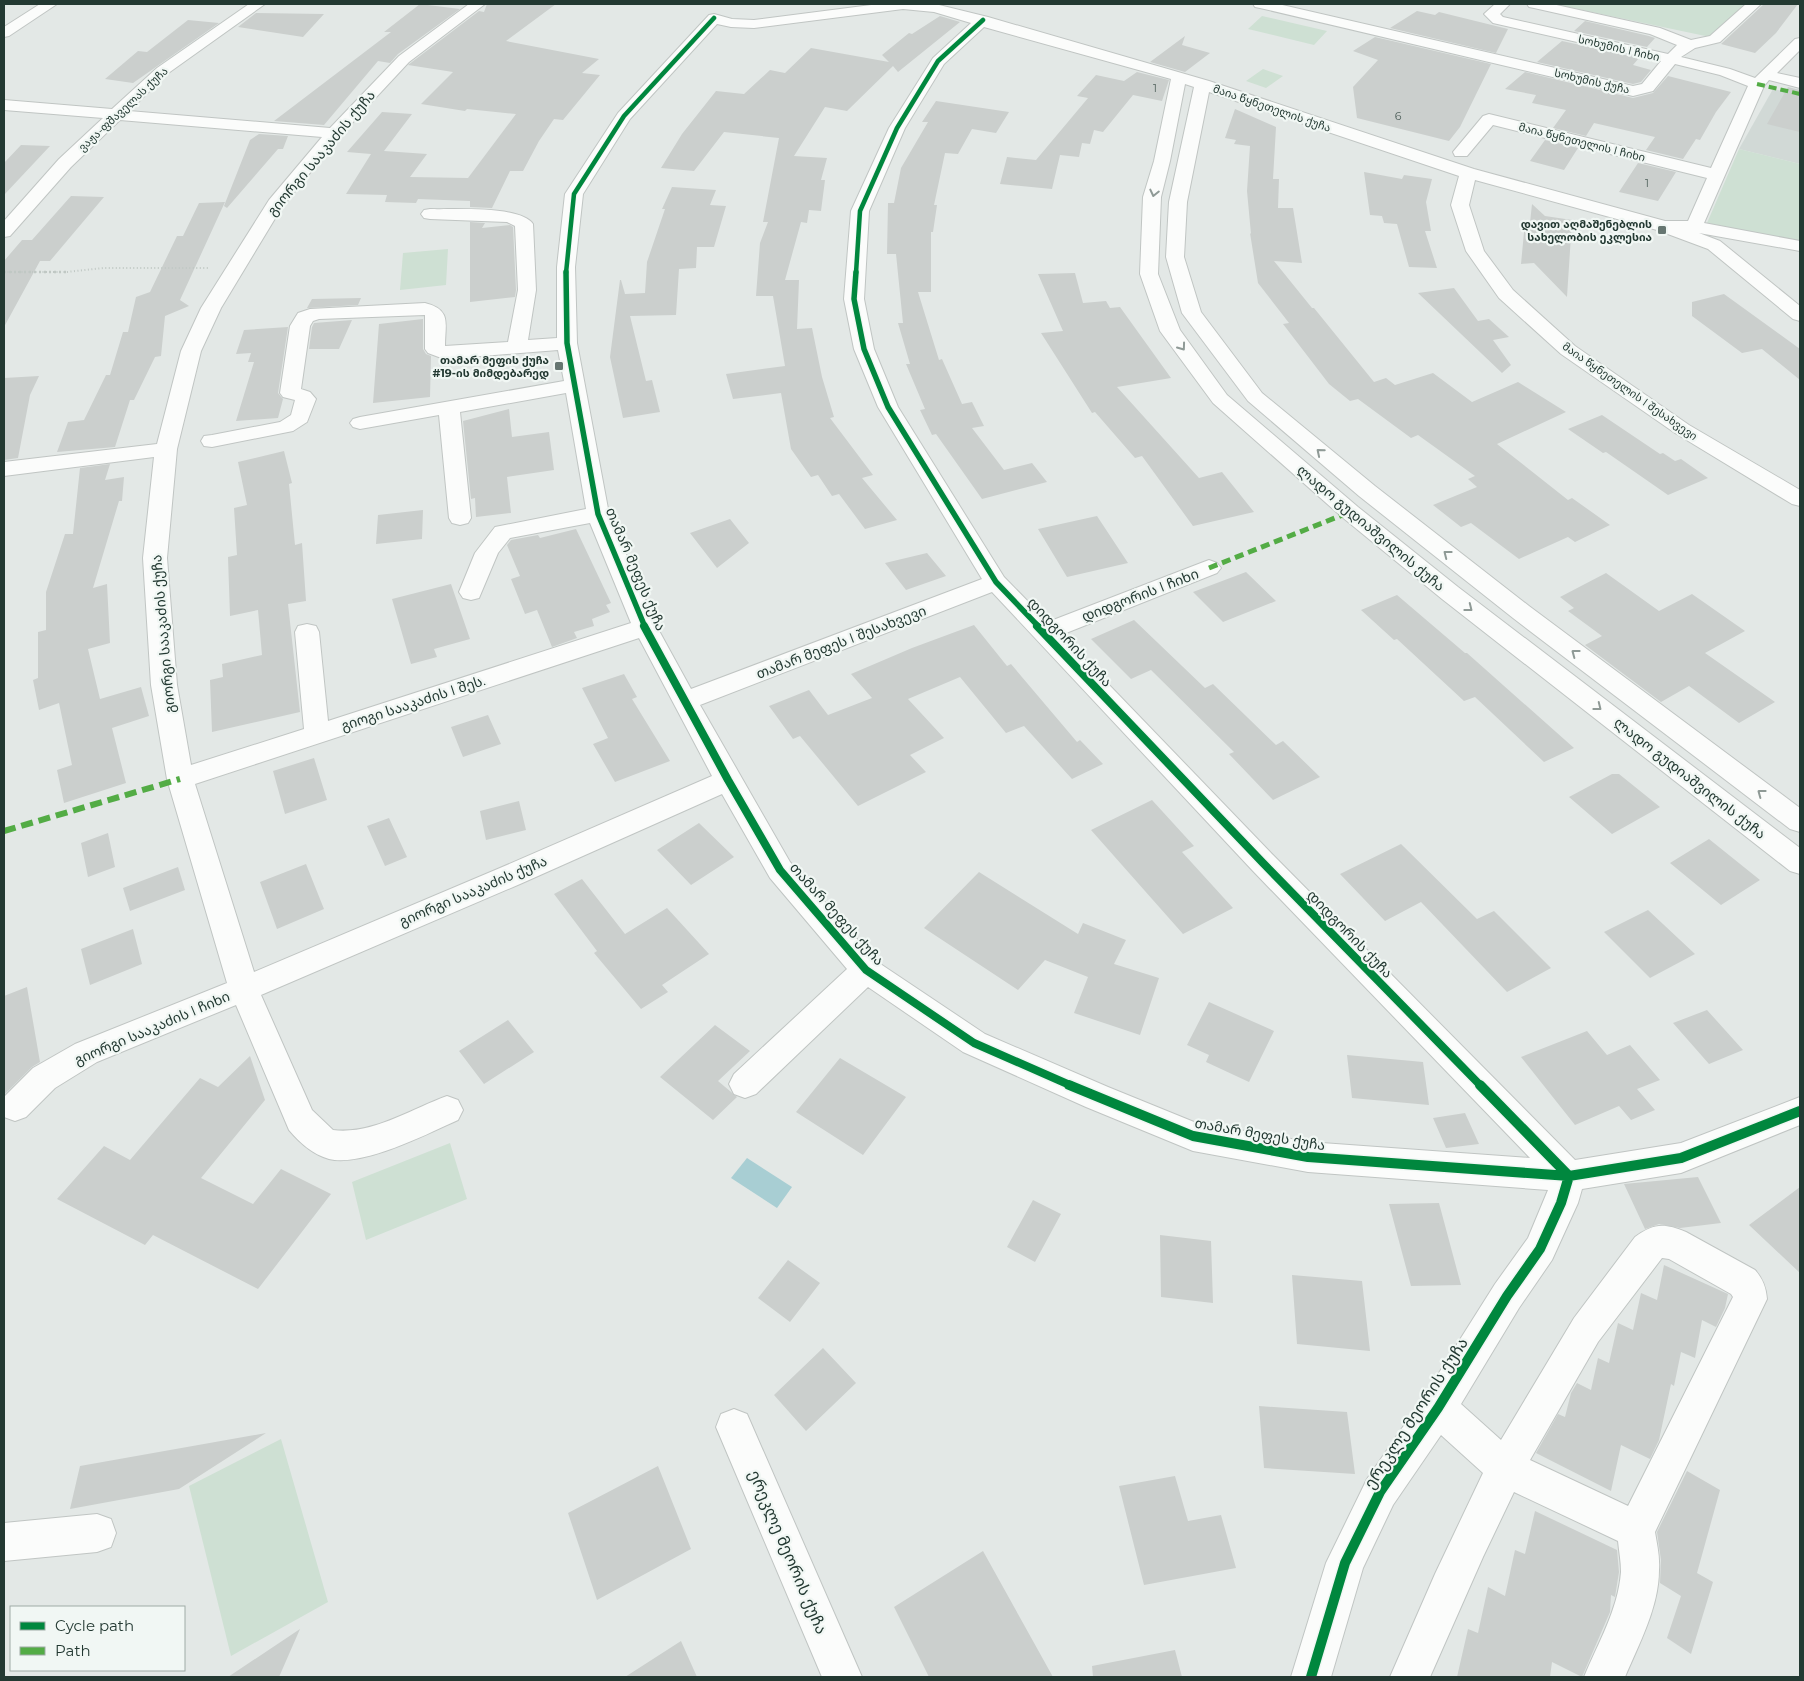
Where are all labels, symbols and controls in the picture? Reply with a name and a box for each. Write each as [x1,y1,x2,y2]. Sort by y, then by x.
street label: სოხუმის I ჩიხი [1577,32,1661,64]
street label: ვაჟა-ფშაველას ქუჩა [75,64,171,154]
street label: სოხუმის ქუჩა [1553,66,1631,96]
house number: 1 [1153,81,1157,95]
street label: მაია წყნეთელის ქუჩა [1211,81,1333,135]
street label: გიორგი სააკაძის ქუჩა [263,86,379,220]
house number: 6 [1395,109,1402,123]
street label: მაია წყნეთელის I ჩიხი [1517,119,1647,165]
house number: 1 [1645,176,1649,190]
one-way arrow [1149,188,1160,197]
place label: დავით აღმაშენებლის სახელობის ეკლესია [1521,217,1652,244]
marker: დავით აღმაშენებლის სახელობის ეკლესია [1656,224,1668,236]
street label: მაია წყნეთელის I შესახვევი [1560,339,1700,443]
one-way arrow [1176,341,1185,351]
place label: თამარ მეფის ქუჩა #19-ის მიმდებარედ [432,353,549,380]
marker: თამარ მეფის ქუჩა #19-ის მიმდებარედ [553,360,565,372]
one-way arrow [1317,448,1326,457]
street label: ლადო გუდიაშვილის ქუჩა [1293,461,1449,595]
street label: თამარ მეფეს ქუჩა [602,505,670,633]
one-way arrow [1444,551,1453,559]
street label: გიორგი სააკაძის ქუჩა [147,554,179,714]
street label: დიდგორის I ჩიხი [1079,564,1201,626]
street label: დიდგორის ქუჩა [1024,593,1116,691]
street label: თამარ მეფეს I შესახვევი [753,601,929,683]
one-way arrow [1464,602,1473,611]
one-way arrow [1571,650,1581,659]
street label: გიოგი სააკაძის I შეს. [339,671,487,735]
one-way arrow [1592,702,1601,710]
street label: ლადო გუდიაშვილის ქუჩა [1611,713,1769,843]
one-way arrow [1758,790,1767,798]
street label: გიორგი სააკაძის ქუჩა [396,852,550,930]
street label: თამარ მეფეს ქუჩა [786,859,888,969]
street label: დიდგორის ქუჩა [1303,886,1397,982]
street label: გიორგი სააკაძის I ჩიხი [72,987,232,1069]
street label: თამარ მეფეს ქუჩა [1193,1114,1327,1154]
street label: ერეკლე მეორის ქუჩა [1360,1334,1473,1493]
street label: ერეკლე მეორის ქუჩა [744,1467,831,1637]
legend [10,1606,185,1671]
text: Cycle path [55,1616,134,1635]
text: Path [55,1641,91,1660]

